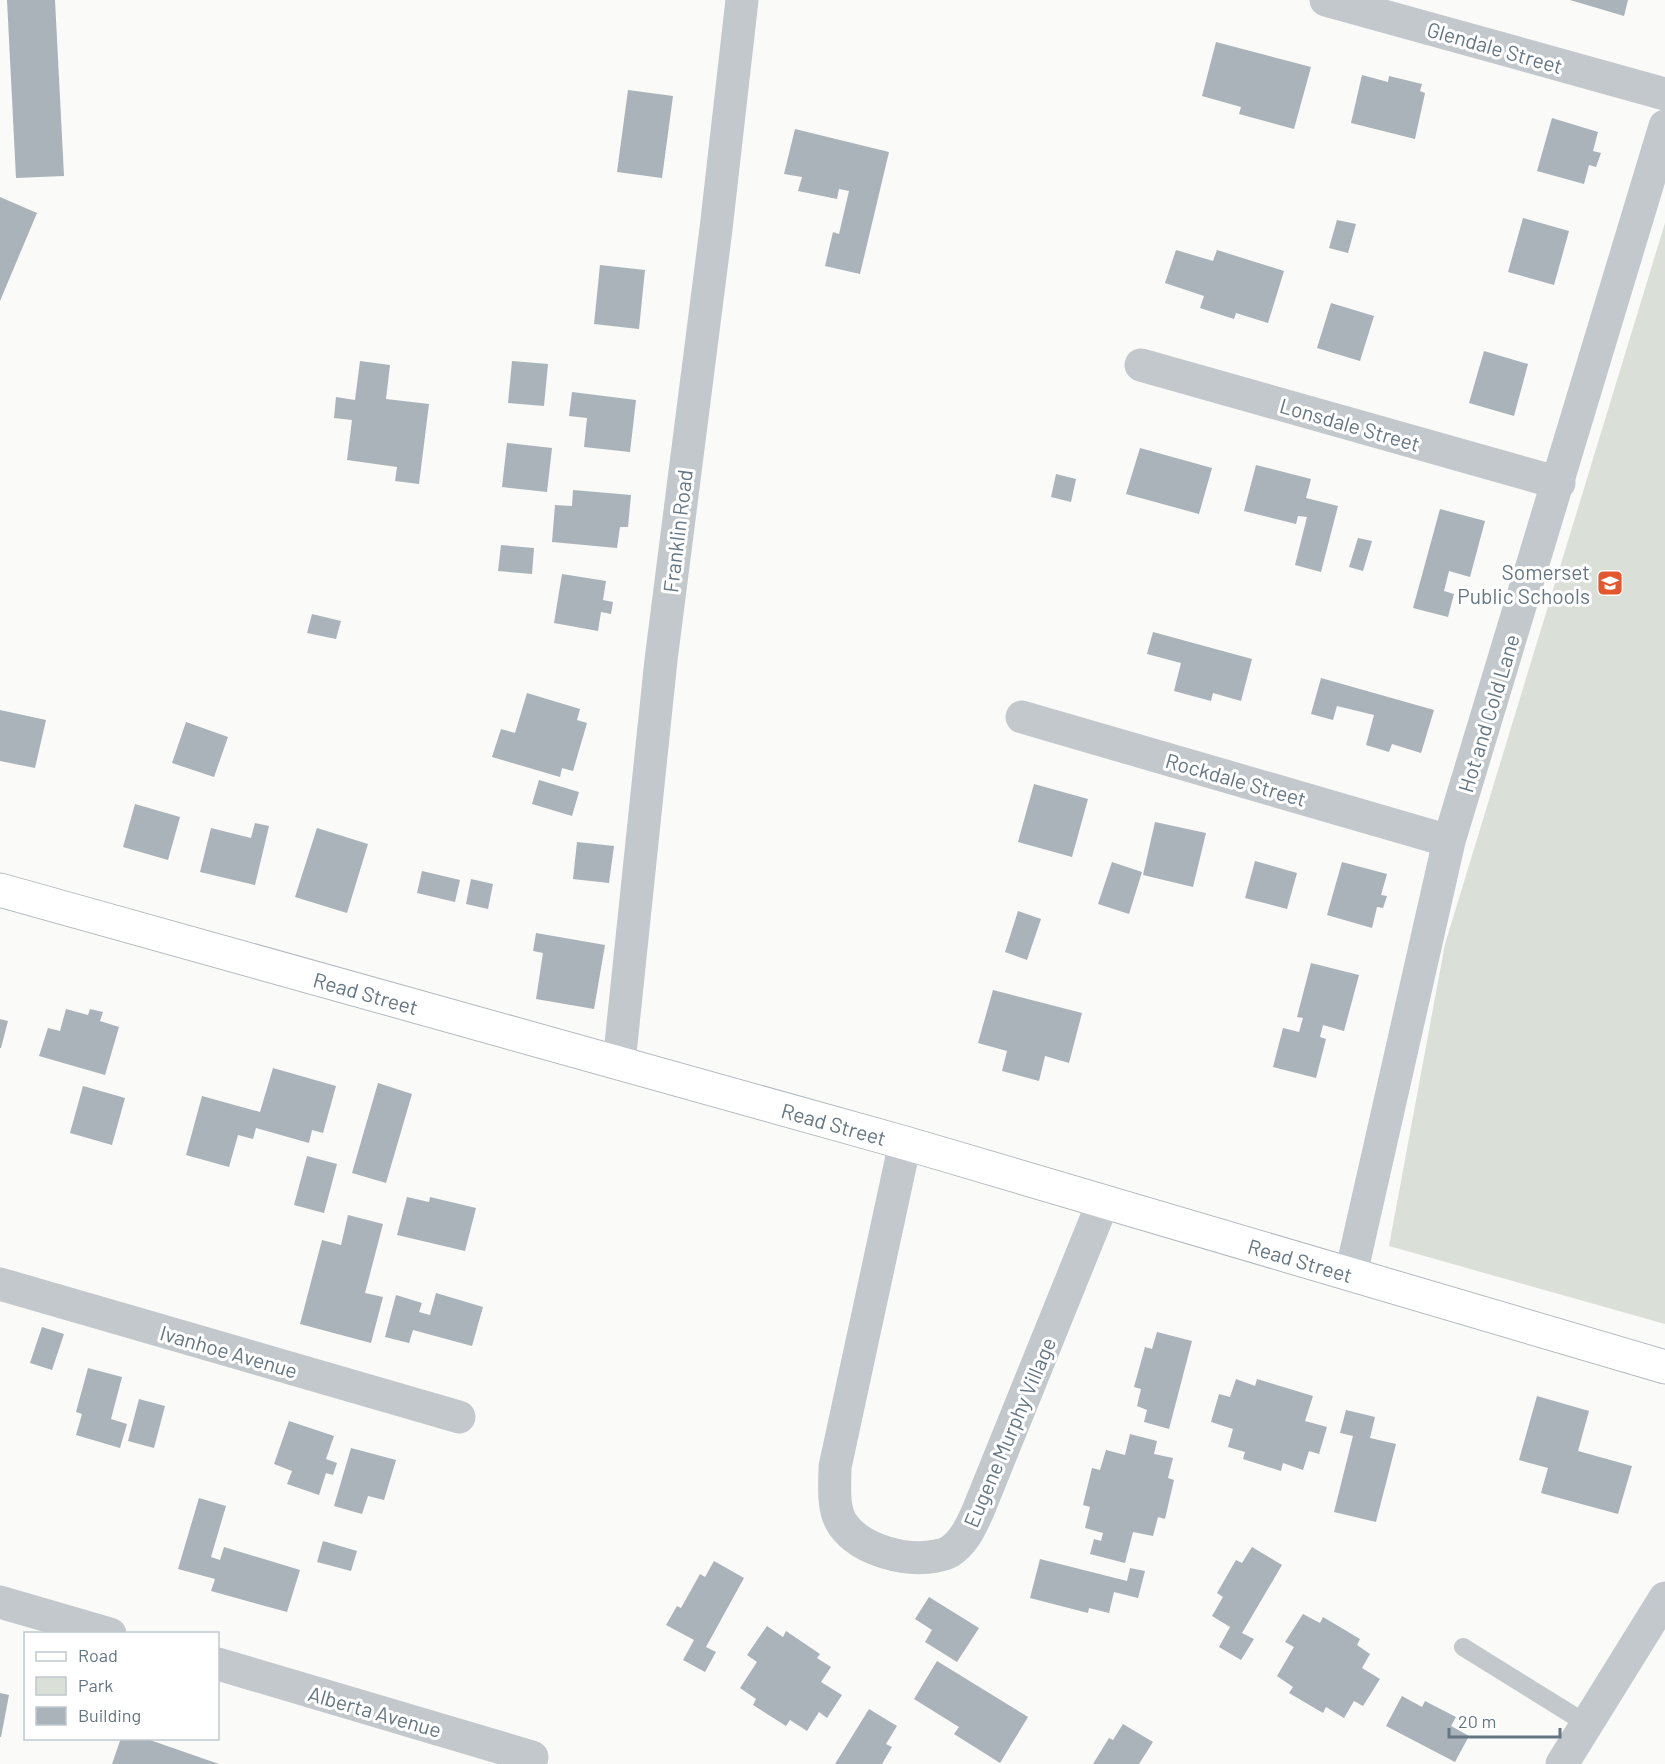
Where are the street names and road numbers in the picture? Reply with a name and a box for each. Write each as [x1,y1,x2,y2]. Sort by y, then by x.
street label: Glendale Street [1424,16,1566,78]
street label: Lonsdale Street [1277,392,1423,456]
street label: Franklin Road [657,468,697,594]
street label: Hot and Cold Lane [1452,631,1524,795]
street label: Rockdale Street [1163,747,1309,811]
street label: Read Street [311,966,421,1019]
street label: Read Street [779,1097,889,1150]
street label: Read Street [1245,1232,1356,1287]
street label: Ivanhoe Avenue [157,1319,301,1383]
street label: Eugene Murphy Village [958,1333,1060,1531]
street label: Alberta Avenue [306,1680,444,1742]

